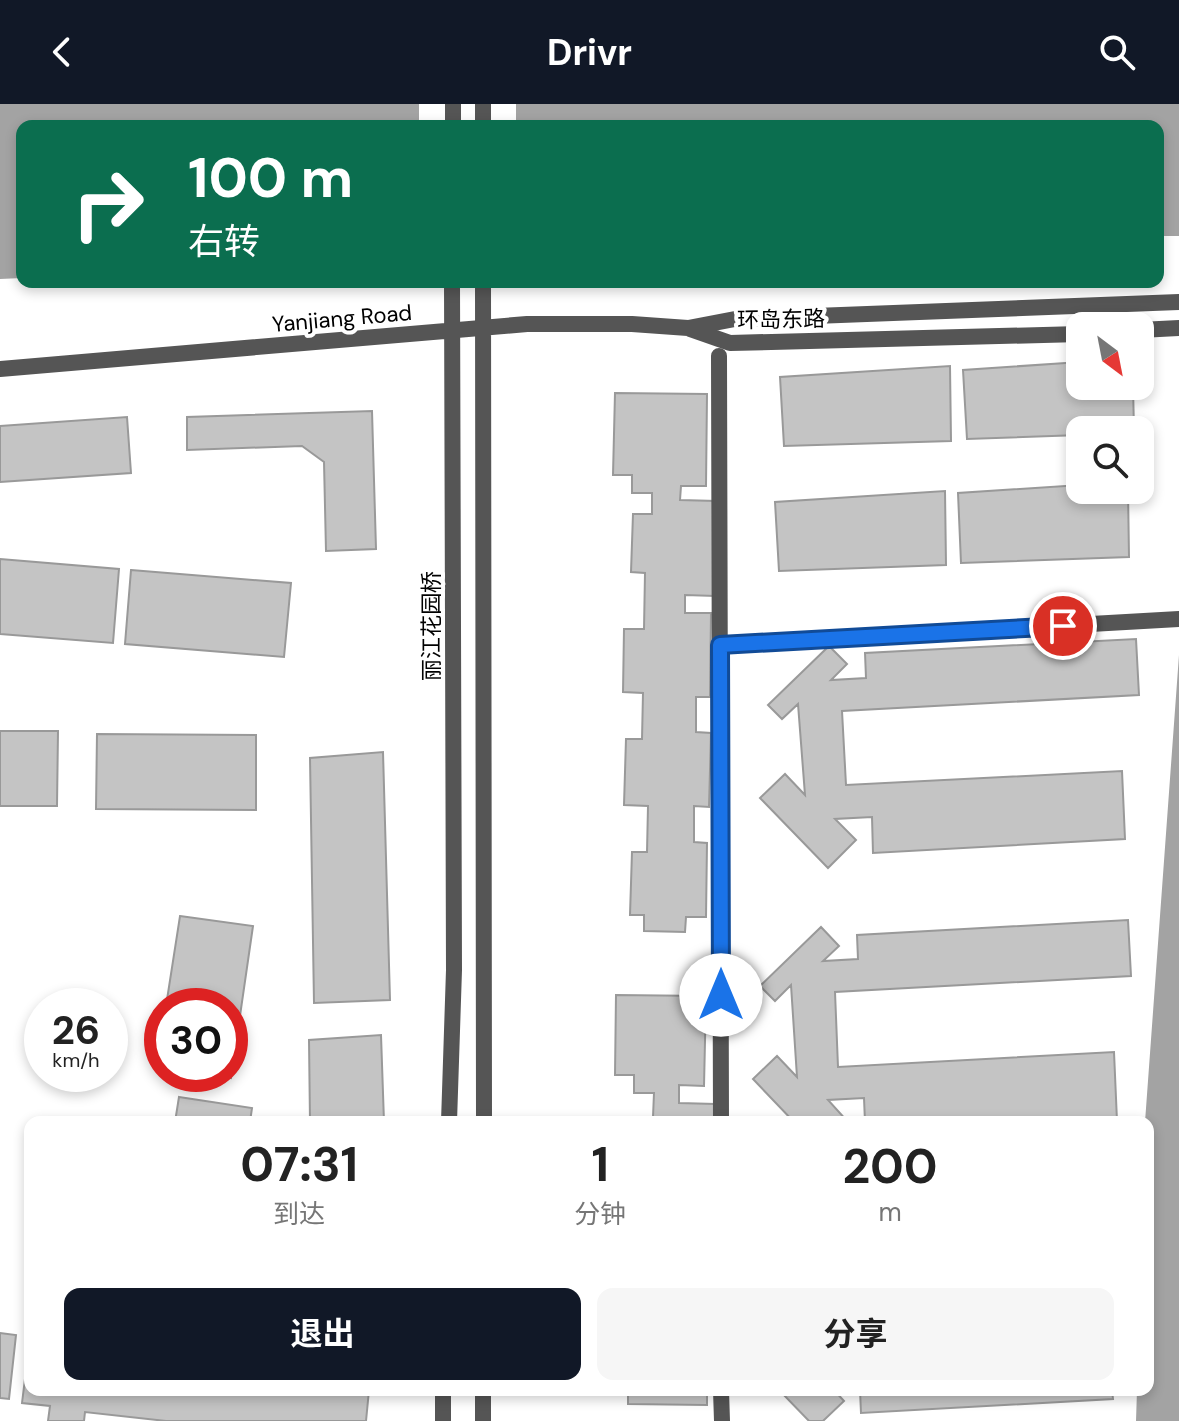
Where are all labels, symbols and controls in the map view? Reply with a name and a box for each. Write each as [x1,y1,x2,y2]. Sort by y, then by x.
text: Drivr [547,29,632,76]
icon: back [40,30,84,74]
icon: search [1095,30,1139,74]
text: 100 m [188,141,353,214]
icon: right [56,152,160,256]
text: 右转 [188,218,260,265]
street label: Yanjiang Road [271,298,413,339]
street label: 环岛东路 [737,304,825,335]
north arrow [1066,312,1154,400]
map controls [1066,312,1154,504]
button: search [1066,416,1154,504]
street label: 丽江花园桥 [417,571,446,681]
pin [1029,592,1097,660]
icon: arrive [1041,604,1085,648]
position arrow [679,953,763,1037]
speed limit sign: 30 [144,988,248,1092]
text: 26 [52,1004,100,1056]
text: km/h [52,1047,100,1073]
text: 07:31 [240,1133,358,1196]
text: 1 [591,1133,609,1196]
text: 200 [843,1135,938,1198]
text: m [879,1195,902,1229]
text: 到达 [273,1197,325,1231]
text: 分钟 [574,1197,626,1231]
button: 退出 [64,1288,581,1380]
button: 分享 [597,1288,1114,1380]

